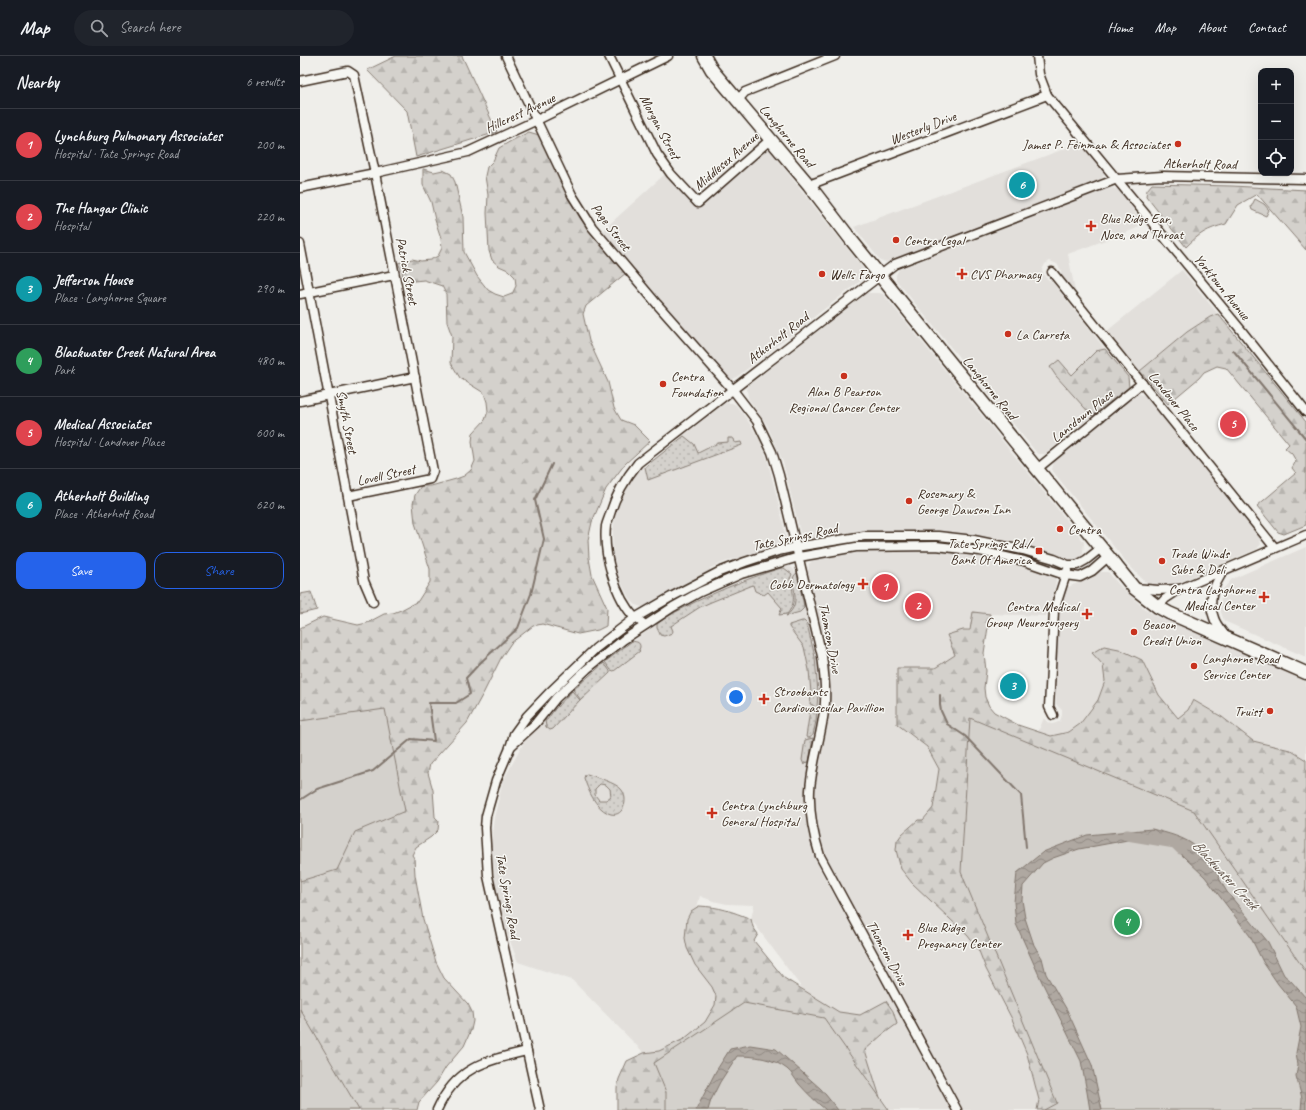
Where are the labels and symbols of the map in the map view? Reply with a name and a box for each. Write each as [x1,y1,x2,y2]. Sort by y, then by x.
street label: Hillcrest Avenue [482,89,559,137]
street label: Morgan Street [636,92,685,164]
street label: Langhorne Road [756,101,820,173]
street label: Westerly Drive [888,107,960,148]
street label: Middlesex Avenue [690,127,763,194]
place label: James P. Feinman & Associates [1022,136,1171,153]
marker: James P. Feinman & Associates [1173,139,1183,149]
street label: Atherholt Road [1163,155,1239,173]
pin: 6 [1009,170,1035,200]
street label: Page Street [588,200,635,255]
place label: Blue Ridge Ear, Nose, and Throat [1100,210,1184,243]
marker: Blue Ridge Ear, Nose, and Throat [1085,220,1097,232]
place label: Centra Legal [904,232,967,249]
marker: Centra Legal [891,235,901,245]
street label: Patrick Street [392,236,422,307]
street label: Yorktown Avenue [1190,251,1255,325]
place label: Wells Fargo [830,266,886,283]
place label: CVS Pharmacy [970,266,1042,283]
marker: Wells Fargo [817,269,827,279]
marker: CVS Pharmacy [957,269,967,279]
street label: Atherholt Road [744,307,814,367]
place label: La Carreta [1016,326,1070,343]
marker: La Carreta [1003,329,1013,339]
street label: Langhorne Road [959,353,1023,425]
place label: Centra Foundation [671,368,724,401]
street label: Landover Place [1145,368,1204,435]
marker: Alan B Pearson Regional Cancer Center [839,371,849,381]
marker: Centra Foundation [658,379,668,389]
place label: Alan B Pearson Regional Cancer Center [789,383,900,416]
street label: Lansdown Place [1048,385,1117,446]
street label: Smyth Street [333,389,362,456]
pin: 5 [1220,409,1246,439]
street label: Lovell Street [355,460,419,489]
place label: Rosemary & George Dawson Inn [917,485,1011,518]
marker: Rosemary & George Dawson Inn [904,496,914,506]
street label: Tate Springs Road [751,519,841,554]
place label: Centra [1068,521,1102,538]
marker: Centra [1055,524,1065,534]
place label: Tate Springs Rd./ Bank Of America [948,535,1034,568]
place label: Trade Winds Subs & Deli [1170,545,1230,578]
marker: Tate Springs Rd./ Bank Of America [1034,546,1044,556]
marker: Trade Winds Subs & Deli [1157,556,1167,566]
pin: 1 [872,572,898,602]
place label: Cobb Dermatology [769,576,855,593]
marker: Cobb Dermatology [857,578,869,590]
place label: Centra Langhorne Medical Center [1169,581,1256,614]
pin: 2 [905,591,931,621]
marker: Centra Langhorne Medical Center [1258,591,1270,603]
place label: Centra Medical Group Neurosurgery [985,598,1081,631]
street label: Thomson Drive [815,602,845,676]
marker: Centra Medical Group Neurosurgery [1081,608,1093,620]
place label: Beacon Credit Union [1142,616,1202,649]
marker: Beacon Credit Union [1129,627,1139,637]
place label: Langhorne Road Service Center [1202,650,1282,683]
marker: Langhorne Road Service Center [1189,661,1199,671]
pin: 3 [1000,671,1026,701]
place label: Stroobants Cardiovascular Pavillion [773,683,885,716]
your location [726,687,746,707]
marker: Stroobants Cardiovascular Pavillion [758,693,770,705]
place label: Truist [1234,703,1264,720]
marker: Truist [1265,706,1275,716]
place label: Centra Lynchburg General Hospital [721,797,808,830]
marker: Centra Lynchburg General Hospital [706,807,718,819]
water label: Blackwater Creek [1188,836,1264,916]
street label: Tate Springs Road [492,852,524,943]
pin: 4 [1114,907,1140,937]
street label: Thomson Drive [863,918,912,990]
place label: Blue Ridge Pregnancy Center [917,919,1002,952]
marker: Blue Ridge Pregnancy Center [902,929,914,941]

